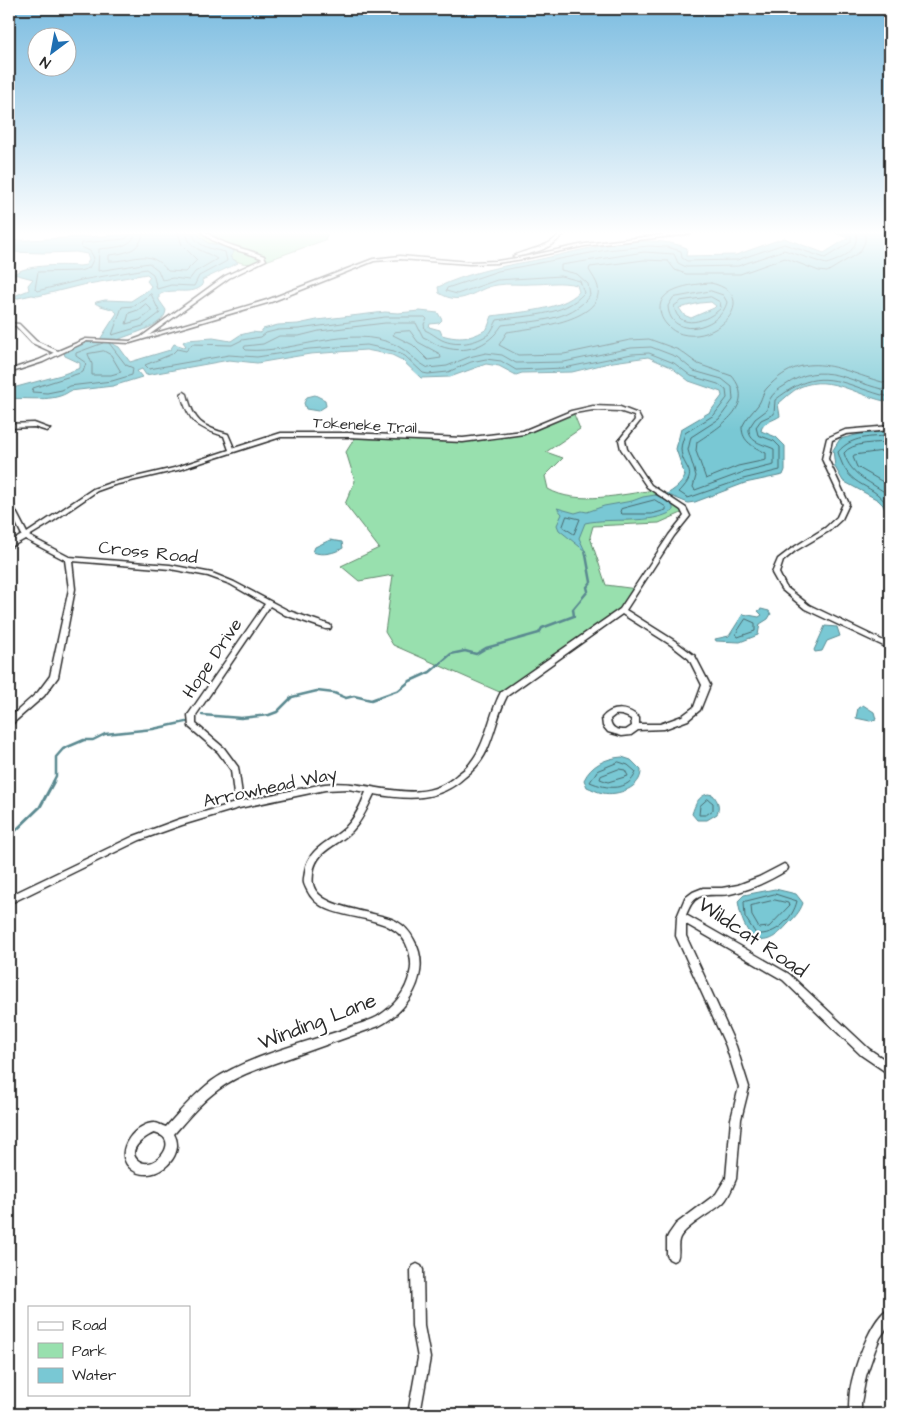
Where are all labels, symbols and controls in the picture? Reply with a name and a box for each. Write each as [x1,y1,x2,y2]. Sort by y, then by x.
north arrow [28,28,78,78]
text: N [36,51,55,73]
street label: Tokeneke Trail [313,412,417,439]
street label: Cross Road [97,535,199,570]
street label: Hope Drive [176,613,248,703]
street label: Arrowhead Way [201,761,340,815]
street label: Wildcat Road [692,890,813,985]
street label: Winding Lane [254,986,381,1059]
legend [28,1306,190,1396]
text: Road [72,1315,107,1336]
text: Park [72,1341,107,1362]
text: Water [72,1365,116,1386]

